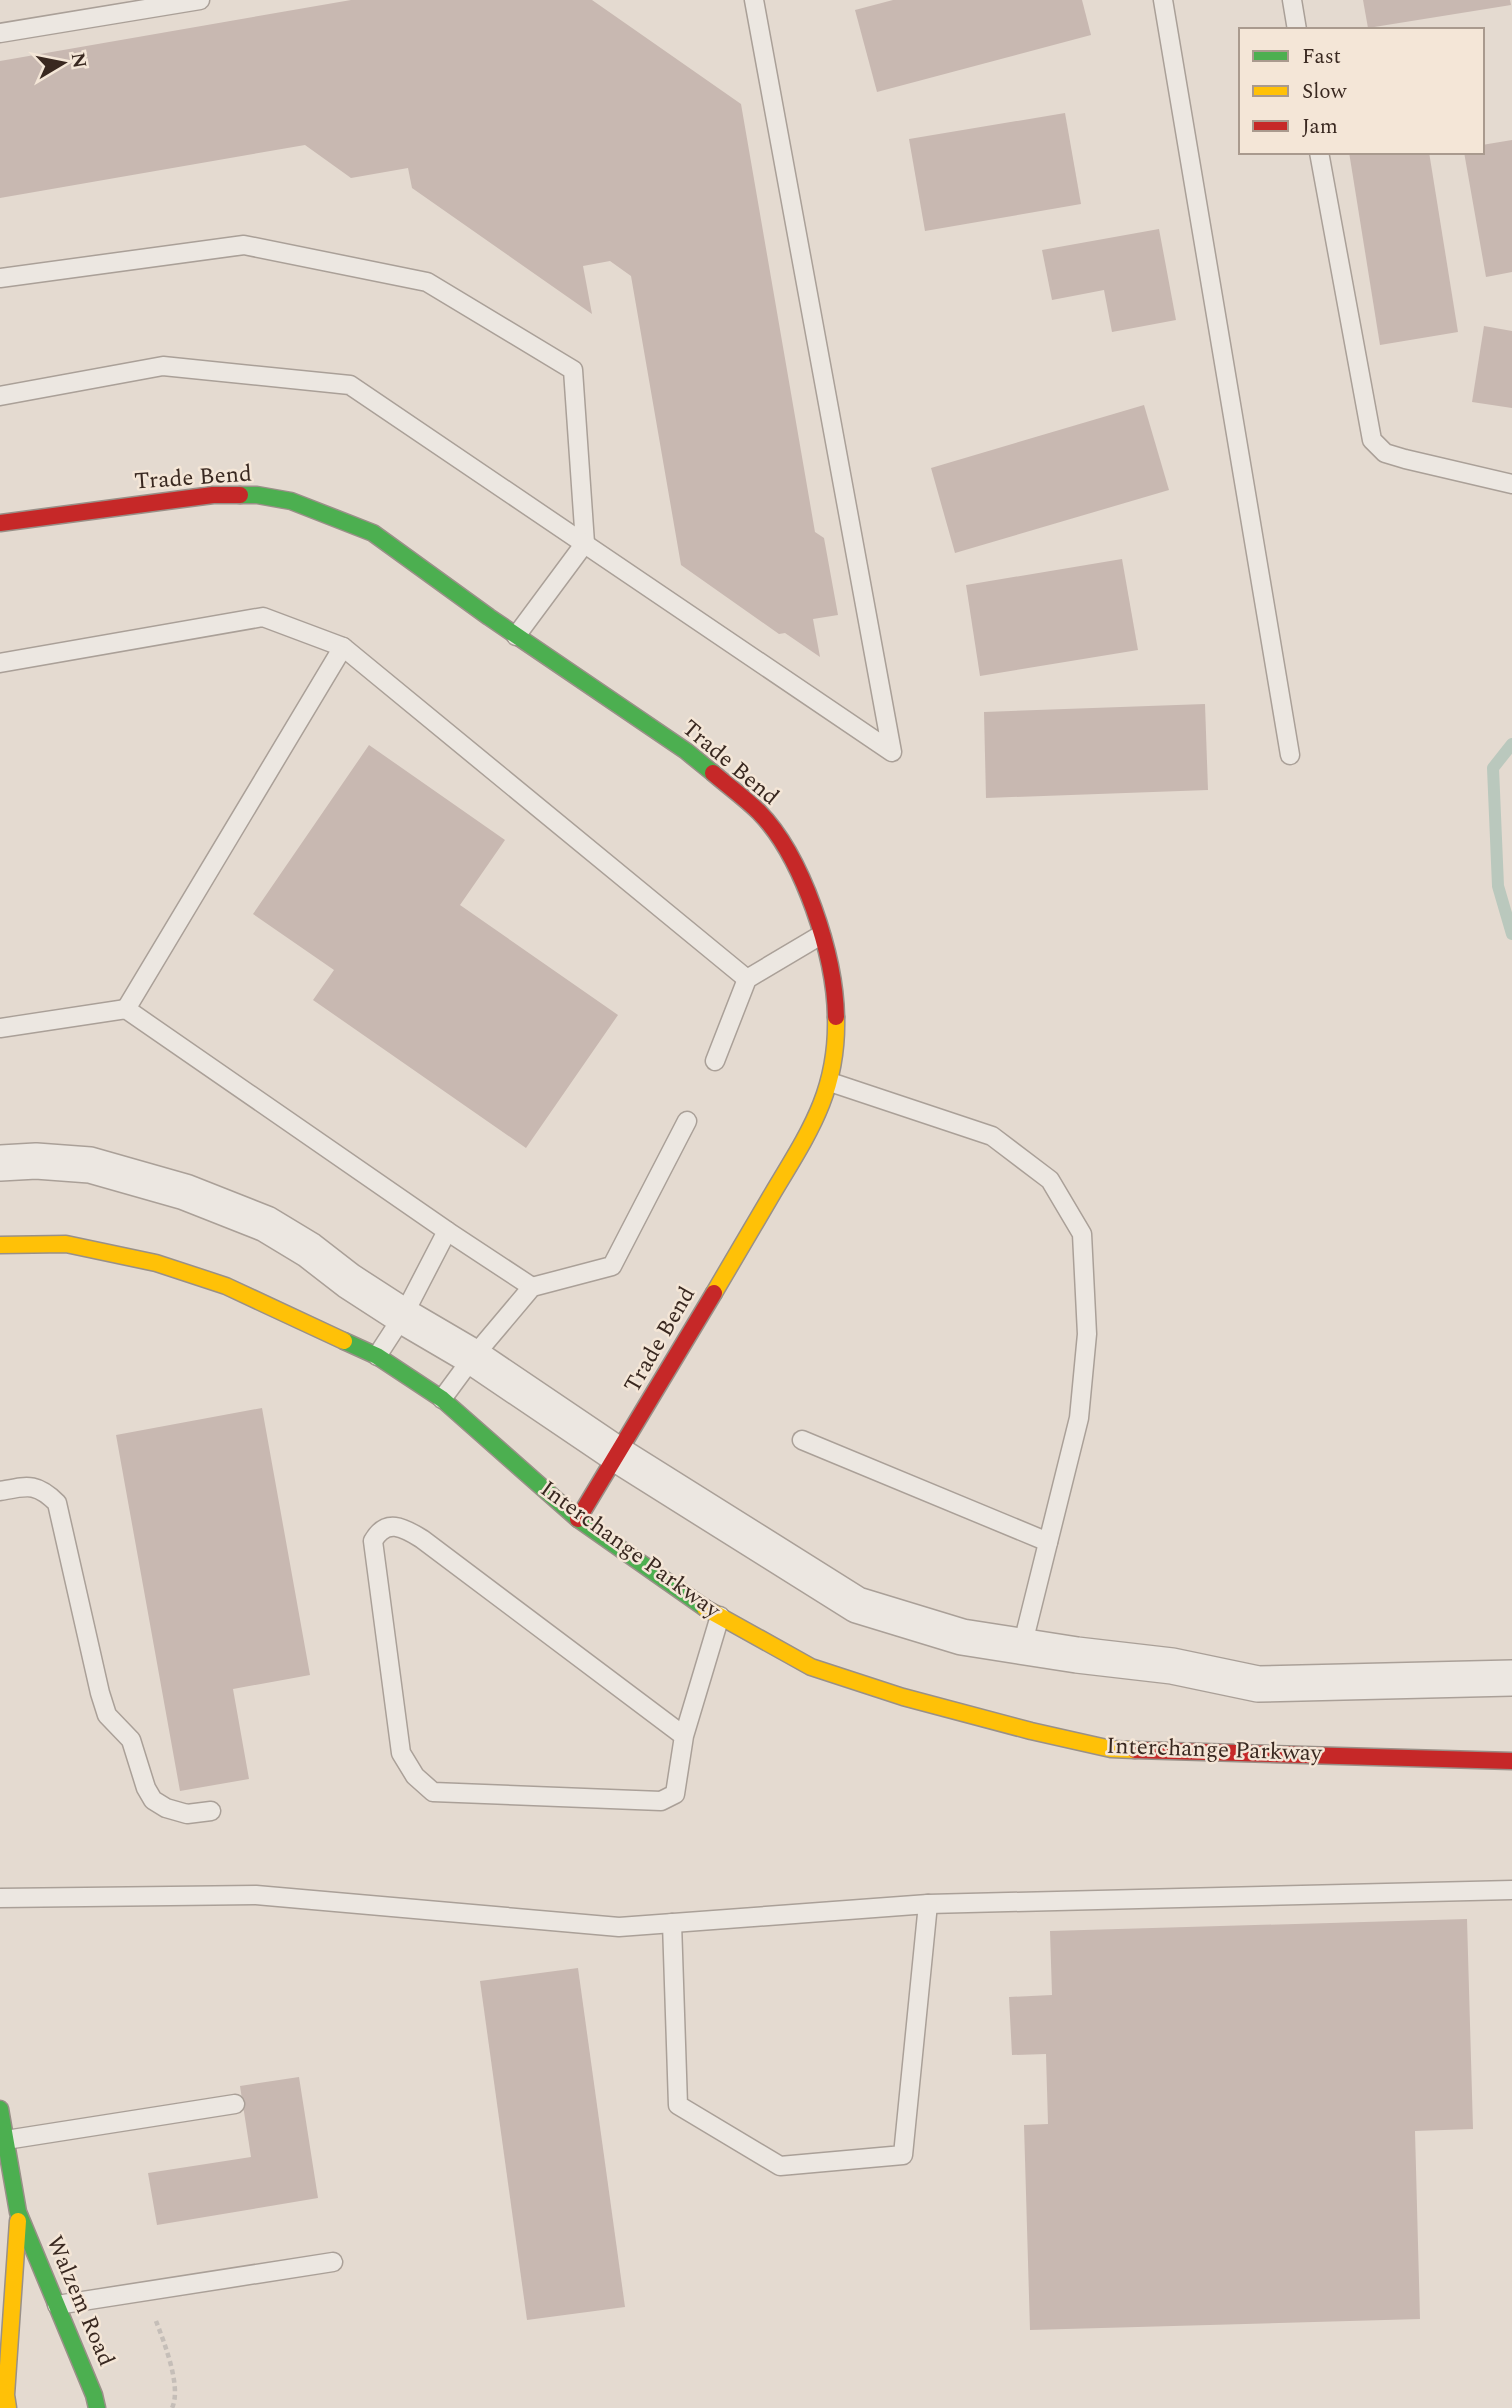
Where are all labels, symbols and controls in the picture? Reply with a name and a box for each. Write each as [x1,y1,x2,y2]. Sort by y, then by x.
north arrow [28,28,98,98]
legend [1239,28,1484,154]
text: Fast [1302,41,1341,73]
text: N [63,50,94,70]
text: Slow [1302,76,1348,108]
text: Jam [1302,111,1338,143]
street label: Trade Bend [133,456,253,500]
street label: Trade Bend [674,712,787,814]
street label: Trade Bend [615,1280,705,1400]
street label: Interchange Parkway [532,1472,728,1628]
street label: Interchange Parkway [1106,1729,1323,1771]
street label: Walzem Road [37,2230,123,2372]

